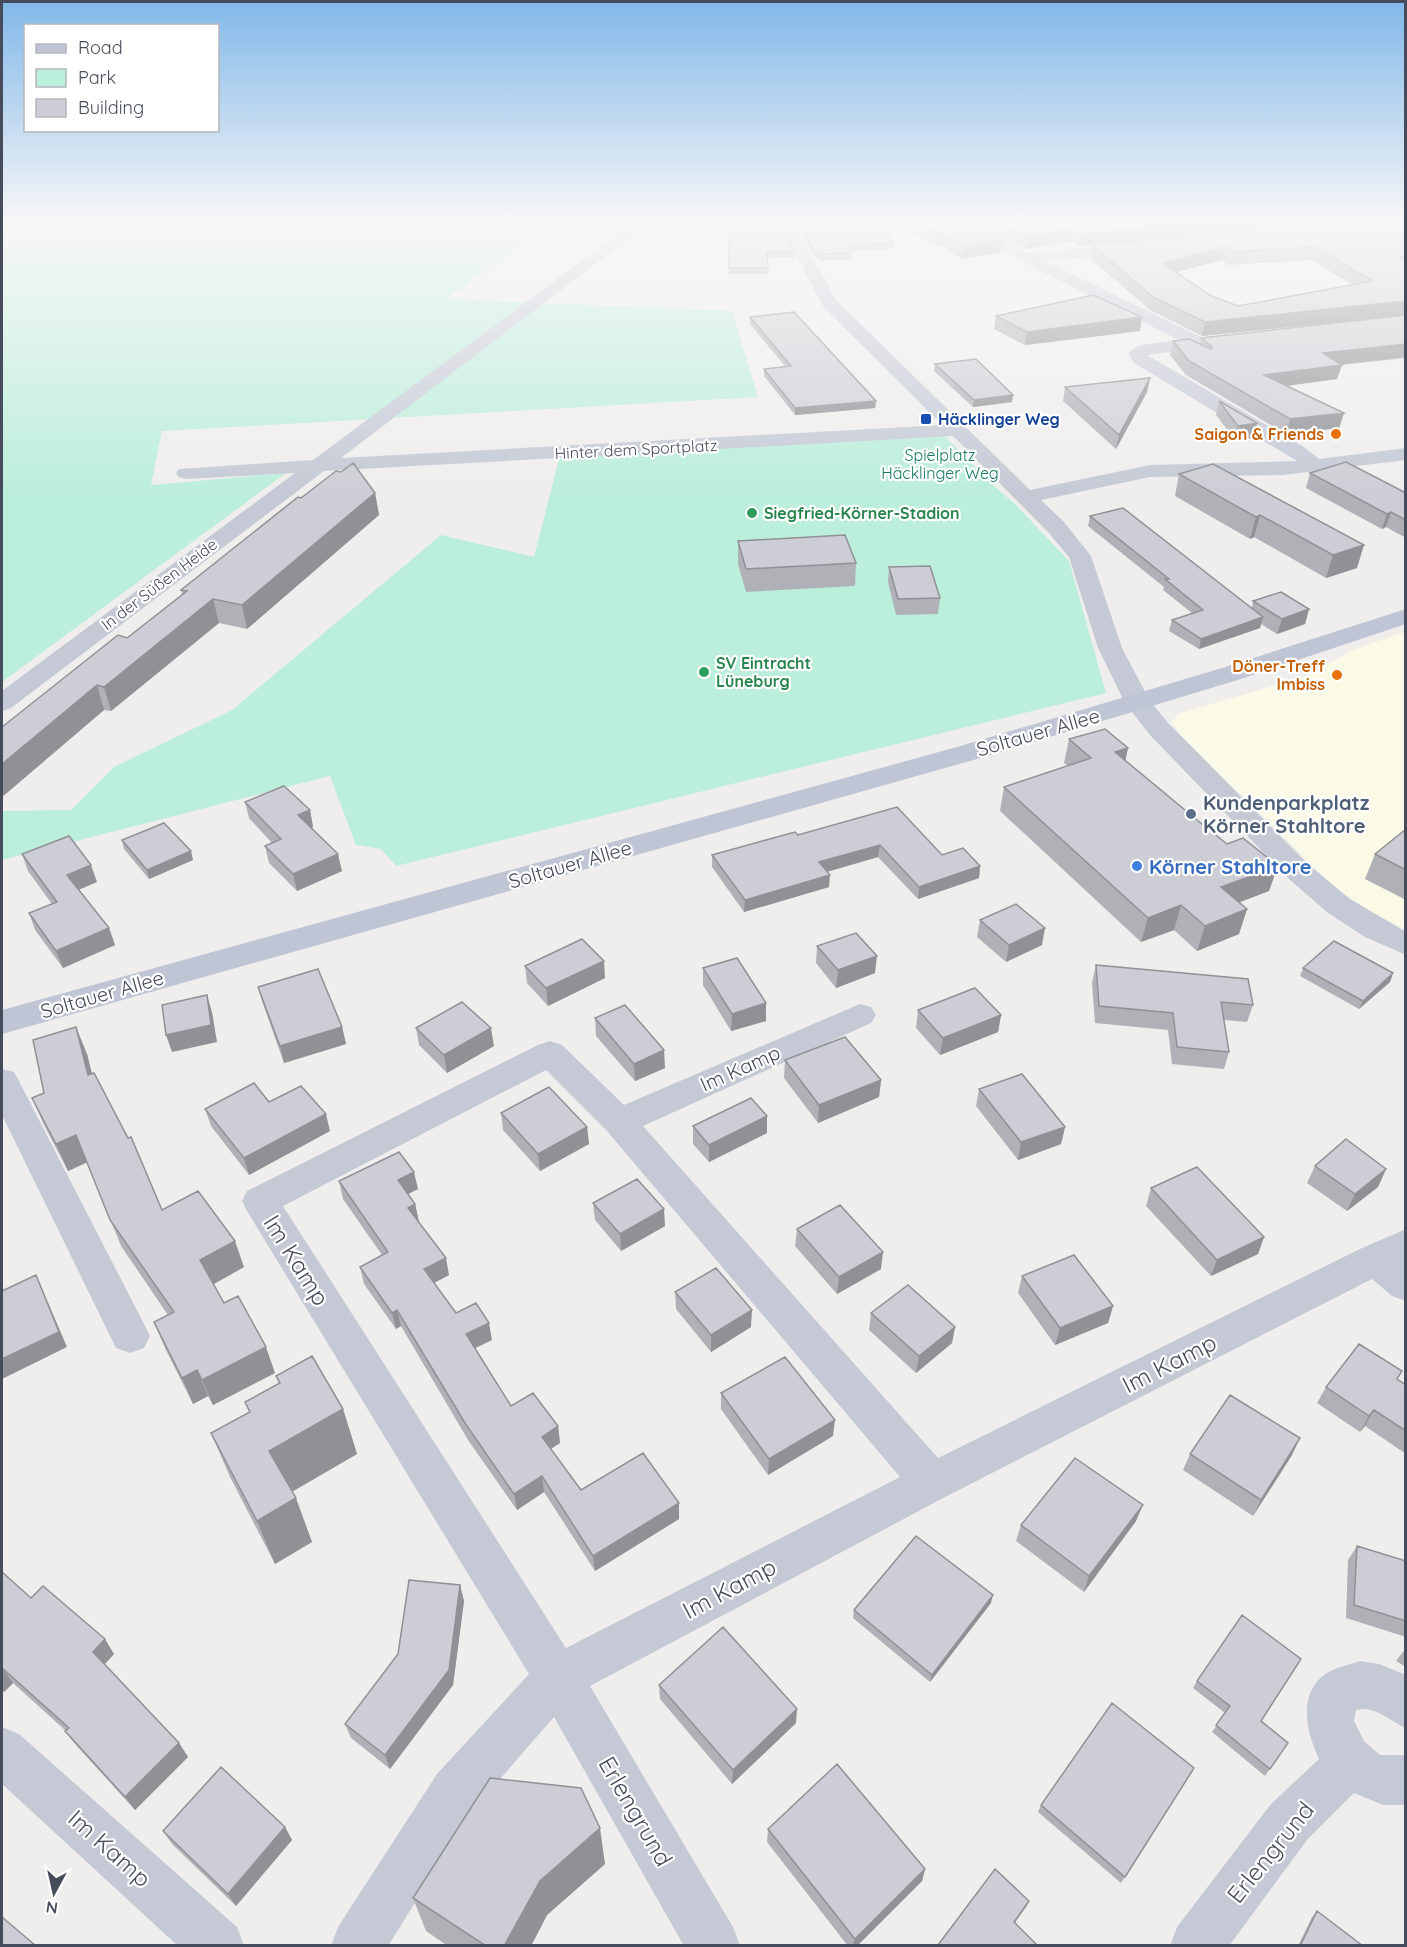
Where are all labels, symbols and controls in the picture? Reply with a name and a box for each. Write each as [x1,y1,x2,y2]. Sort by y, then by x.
legend [24,24,219,132]
text: Road [78,36,123,59]
text: Park [78,66,116,89]
text: Building [78,96,144,119]
place label: Häcklinger Weg [938,409,1060,429]
marker: Häcklinger Weg [919,412,933,426]
place label: Saigon & Friends [1195,424,1324,444]
marker: Saigon & Friends [1329,427,1343,441]
street label: Hinter dem Sportplatz [554,435,718,463]
park label: Spielplatz Häcklinger Weg [881,445,999,483]
place label: Siegfried-Körner-Stadion [764,503,960,523]
marker: Siegfried-Körner-Stadion [745,506,759,520]
street label: In der Süßen Heide [97,534,221,634]
place label: SV Eintracht Lüneburg [716,653,811,691]
place label: Döner-Treff Imbiss [1232,656,1325,694]
marker: SV Eintracht Lüneburg [697,665,711,679]
marker: Döner-Treff Imbiss [1330,668,1344,682]
street label: Soltauer Allee [974,702,1102,762]
place label: Kundenparkplatz Körner Stahltore [1203,790,1370,838]
marker: Kundenparkplatz Körner Stahltore [1184,807,1198,821]
street label: Soltauer Allee [506,834,634,894]
place label: Körner Stahltore [1149,854,1312,879]
marker: Körner Stahltore [1130,859,1144,873]
street label: Soltauer Allee [38,964,166,1024]
street label: Im Kamp [696,1039,784,1097]
street label: Im Kamp [257,1209,337,1311]
street label: Im Kamp [1117,1327,1221,1399]
street label: Im Kamp [677,1551,781,1625]
street label: Erlengrund [593,1751,679,1871]
street label: Erlengrund [1220,1795,1320,1909]
street label: Im Kamp [62,1803,158,1893]
north arrow [24,1863,84,1923]
text: N [45,1897,59,1919]

